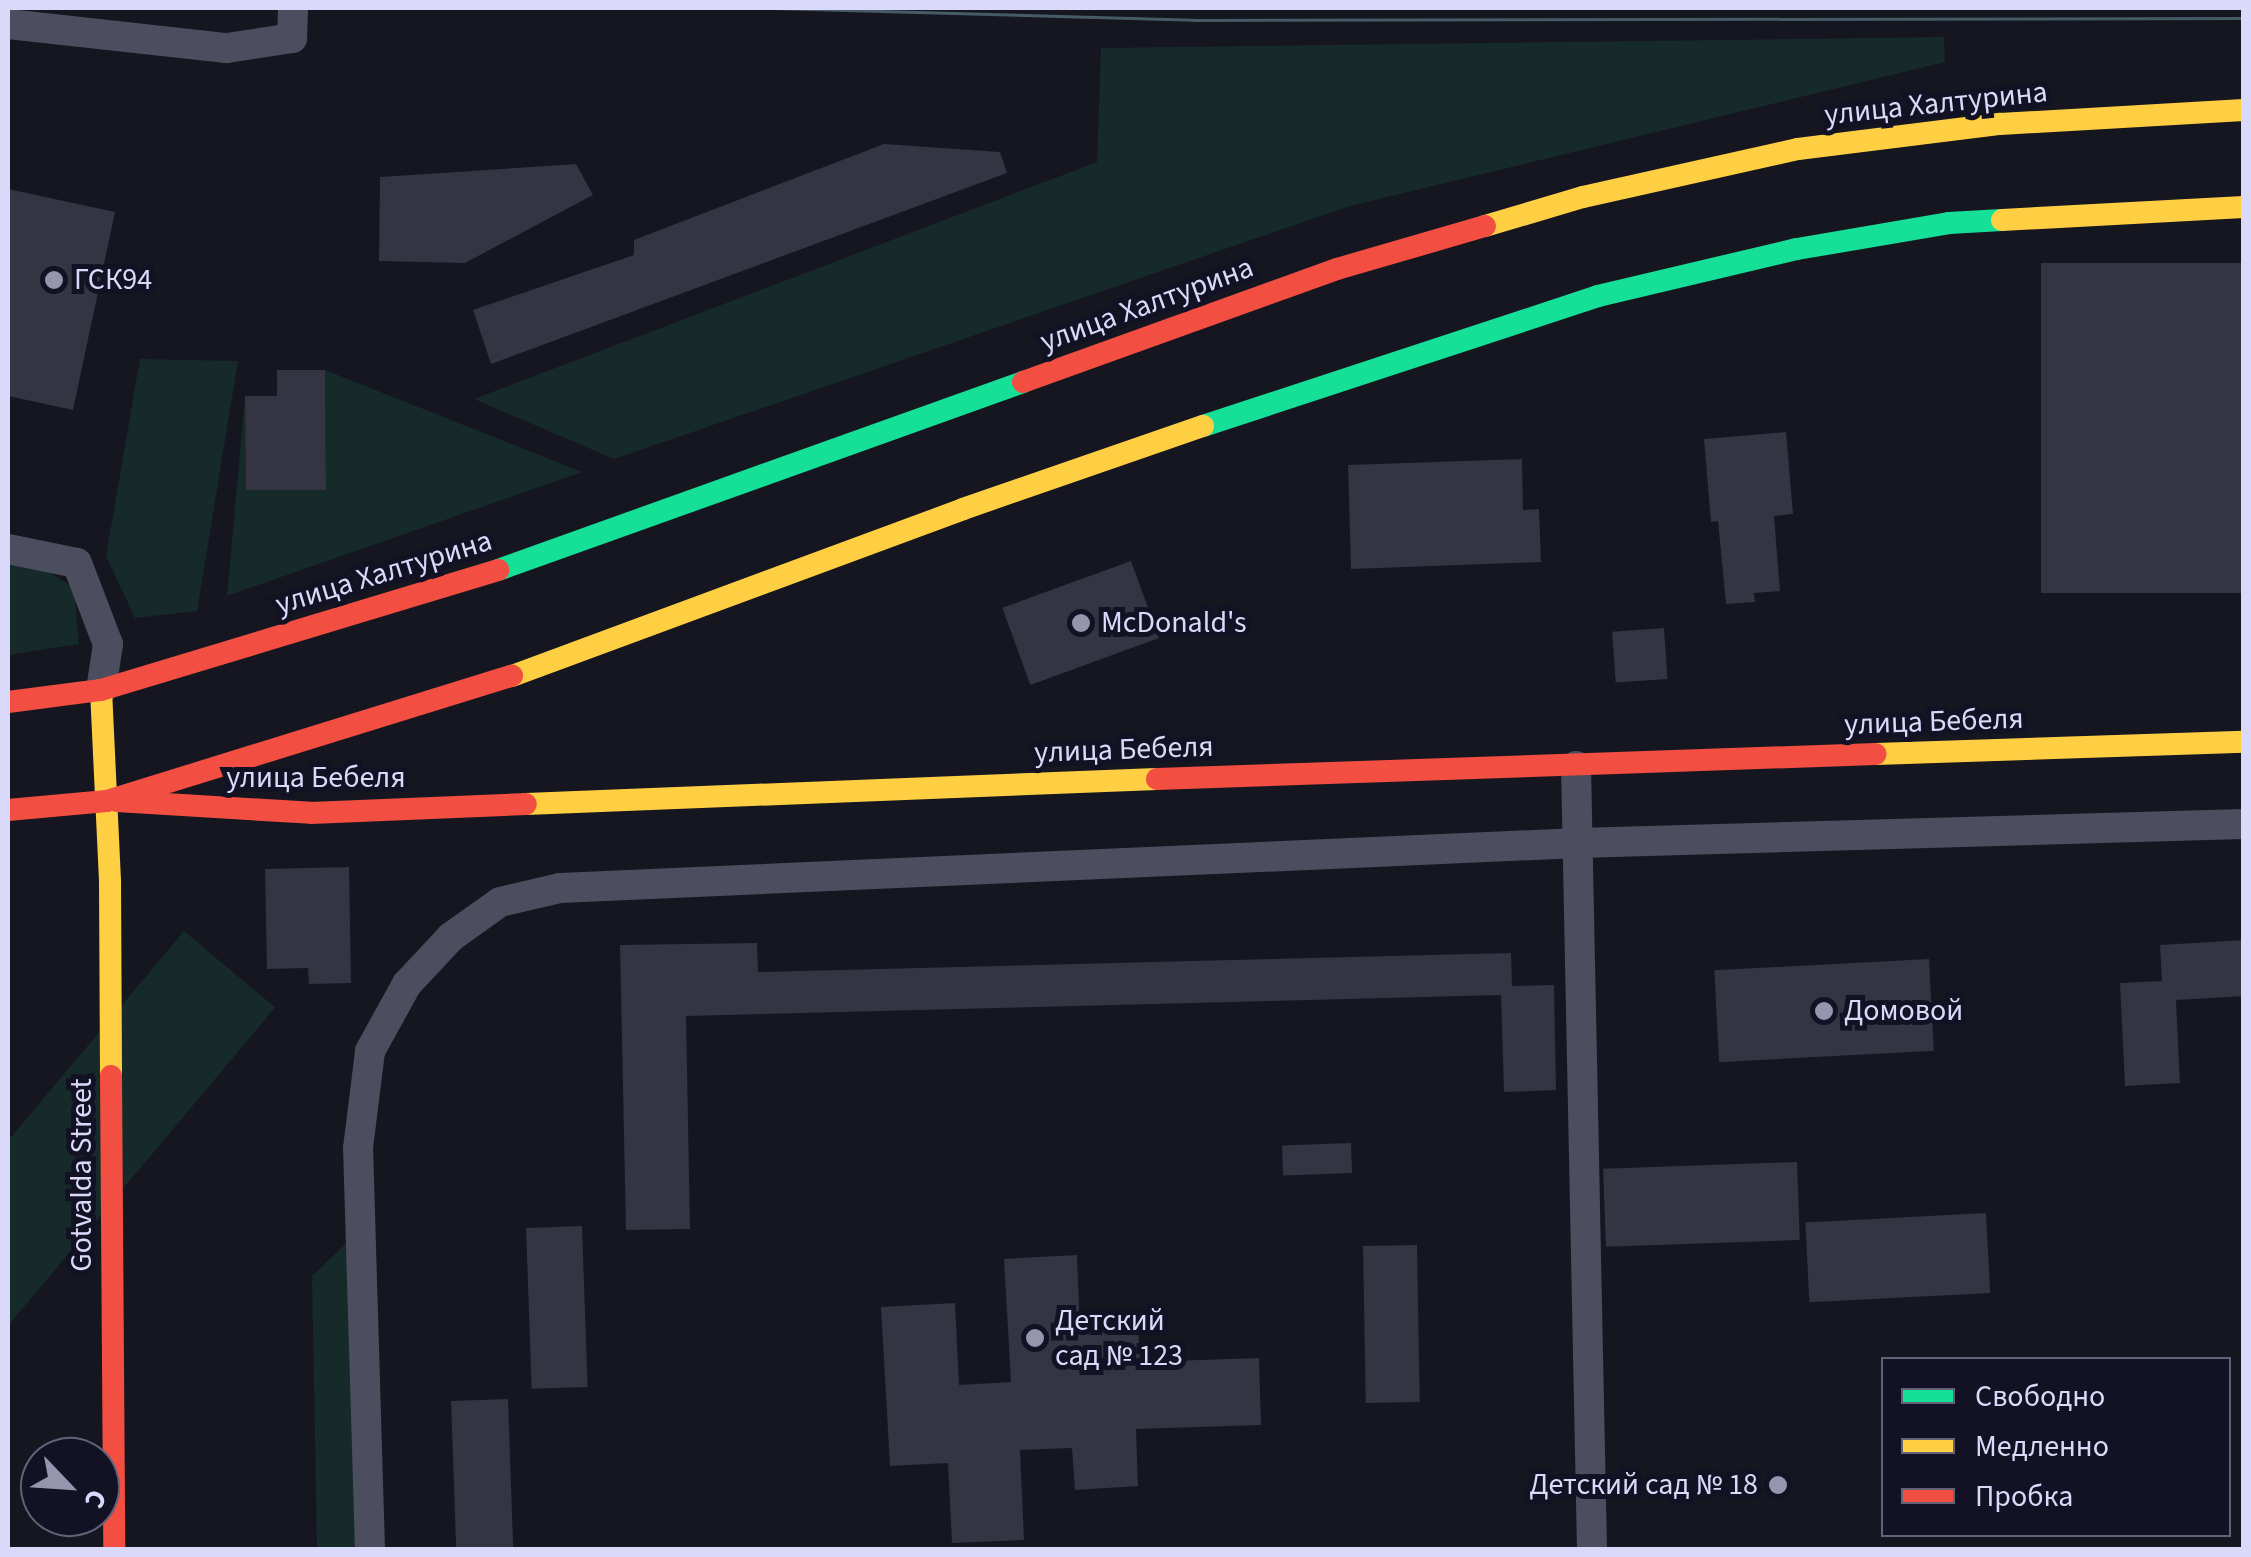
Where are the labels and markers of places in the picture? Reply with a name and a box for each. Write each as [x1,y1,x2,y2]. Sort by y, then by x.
place label: ГСК94 [74,262,152,298]
marker: ГСК94 [43,269,65,291]
place label: McDonald's [1101,605,1246,641]
marker: McDonald's [1070,612,1092,634]
place label: Домовой [1844,993,1963,1029]
marker: Домовой [1813,1000,1835,1022]
place label: Детский сад № 123 [1055,1303,1183,1374]
marker: Детский сад № 123 [1024,1327,1046,1349]
place label: Детский сад № 18 [1529,1467,1758,1503]
marker: Детский сад № 18 [1767,1474,1789,1496]

